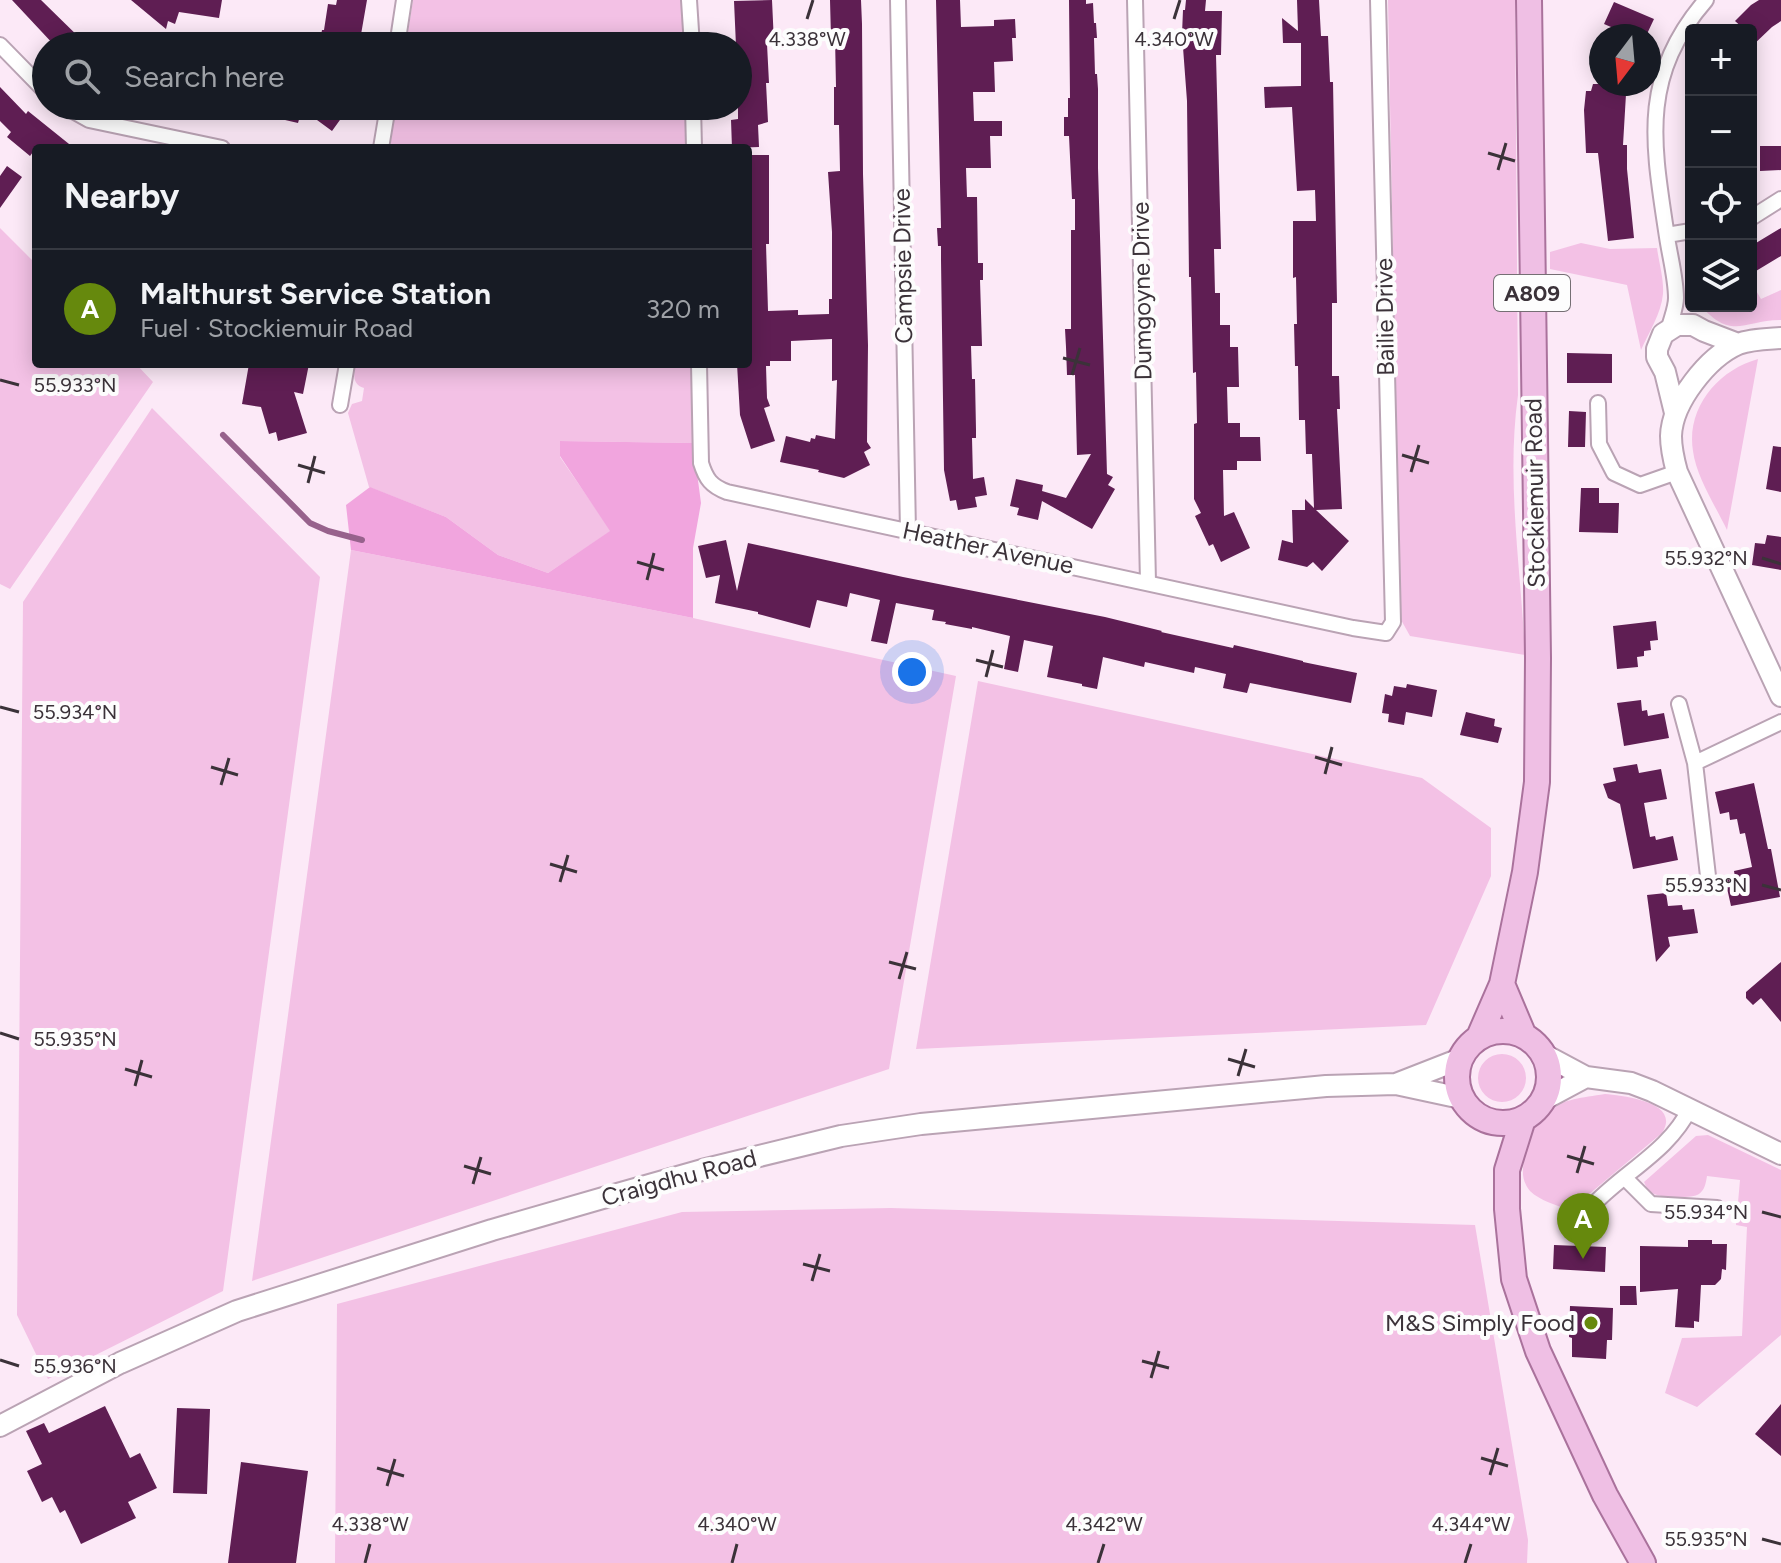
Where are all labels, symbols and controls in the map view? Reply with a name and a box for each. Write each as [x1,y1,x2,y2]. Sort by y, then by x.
north arrow [1589,24,1661,96]
map controls [1685,24,1757,312]
button: + [1685,24,1757,96]
text: 4.338°W [768,27,846,51]
text: 4.340°W [1134,27,1214,51]
search box [32,32,752,120]
icon: search [60,54,104,98]
text: Search here [124,58,284,95]
button: − [1685,96,1757,168]
button: locate [1685,168,1757,240]
text: Nearby [64,176,179,217]
street label: Campsie Drive [887,188,918,344]
street label: Dumgoyne Drive [1125,201,1158,381]
button: layers [1685,240,1757,312]
street label: Bailie Drive [1369,258,1400,376]
text: Malthurst Service Station [140,275,491,312]
road number: A809 [1494,275,1570,311]
text: A [81,293,99,325]
text: 320 m [646,293,720,325]
text: Fuel · Stockiemuir Road [140,312,413,344]
text: 55.933°N [33,373,117,397]
street label: Stockiemuir Road [1518,398,1551,588]
street label: Heather Avenue [900,515,1076,580]
text: 55.932°N [1664,546,1748,570]
your location [892,652,932,692]
text: 55.934°N [33,700,117,724]
text: 55.933°N [1664,873,1748,897]
text: 55.935°N [33,1027,117,1051]
street label: Craigdhu Road [598,1143,760,1212]
pin: A [1557,1193,1609,1259]
text: 55.934°N [1664,1200,1748,1224]
place label: M&S Simply Food [1385,1308,1575,1337]
marker: M&S Simply Food [1582,1314,1600,1332]
text: 55.936°N [33,1354,117,1378]
text: 4.338°W [331,1512,409,1536]
text: 4.340°W [697,1512,777,1536]
text: 4.342°W [1065,1512,1143,1536]
text: 4.344°W [1432,1512,1510,1536]
text: 55.935°N [1664,1527,1748,1551]

